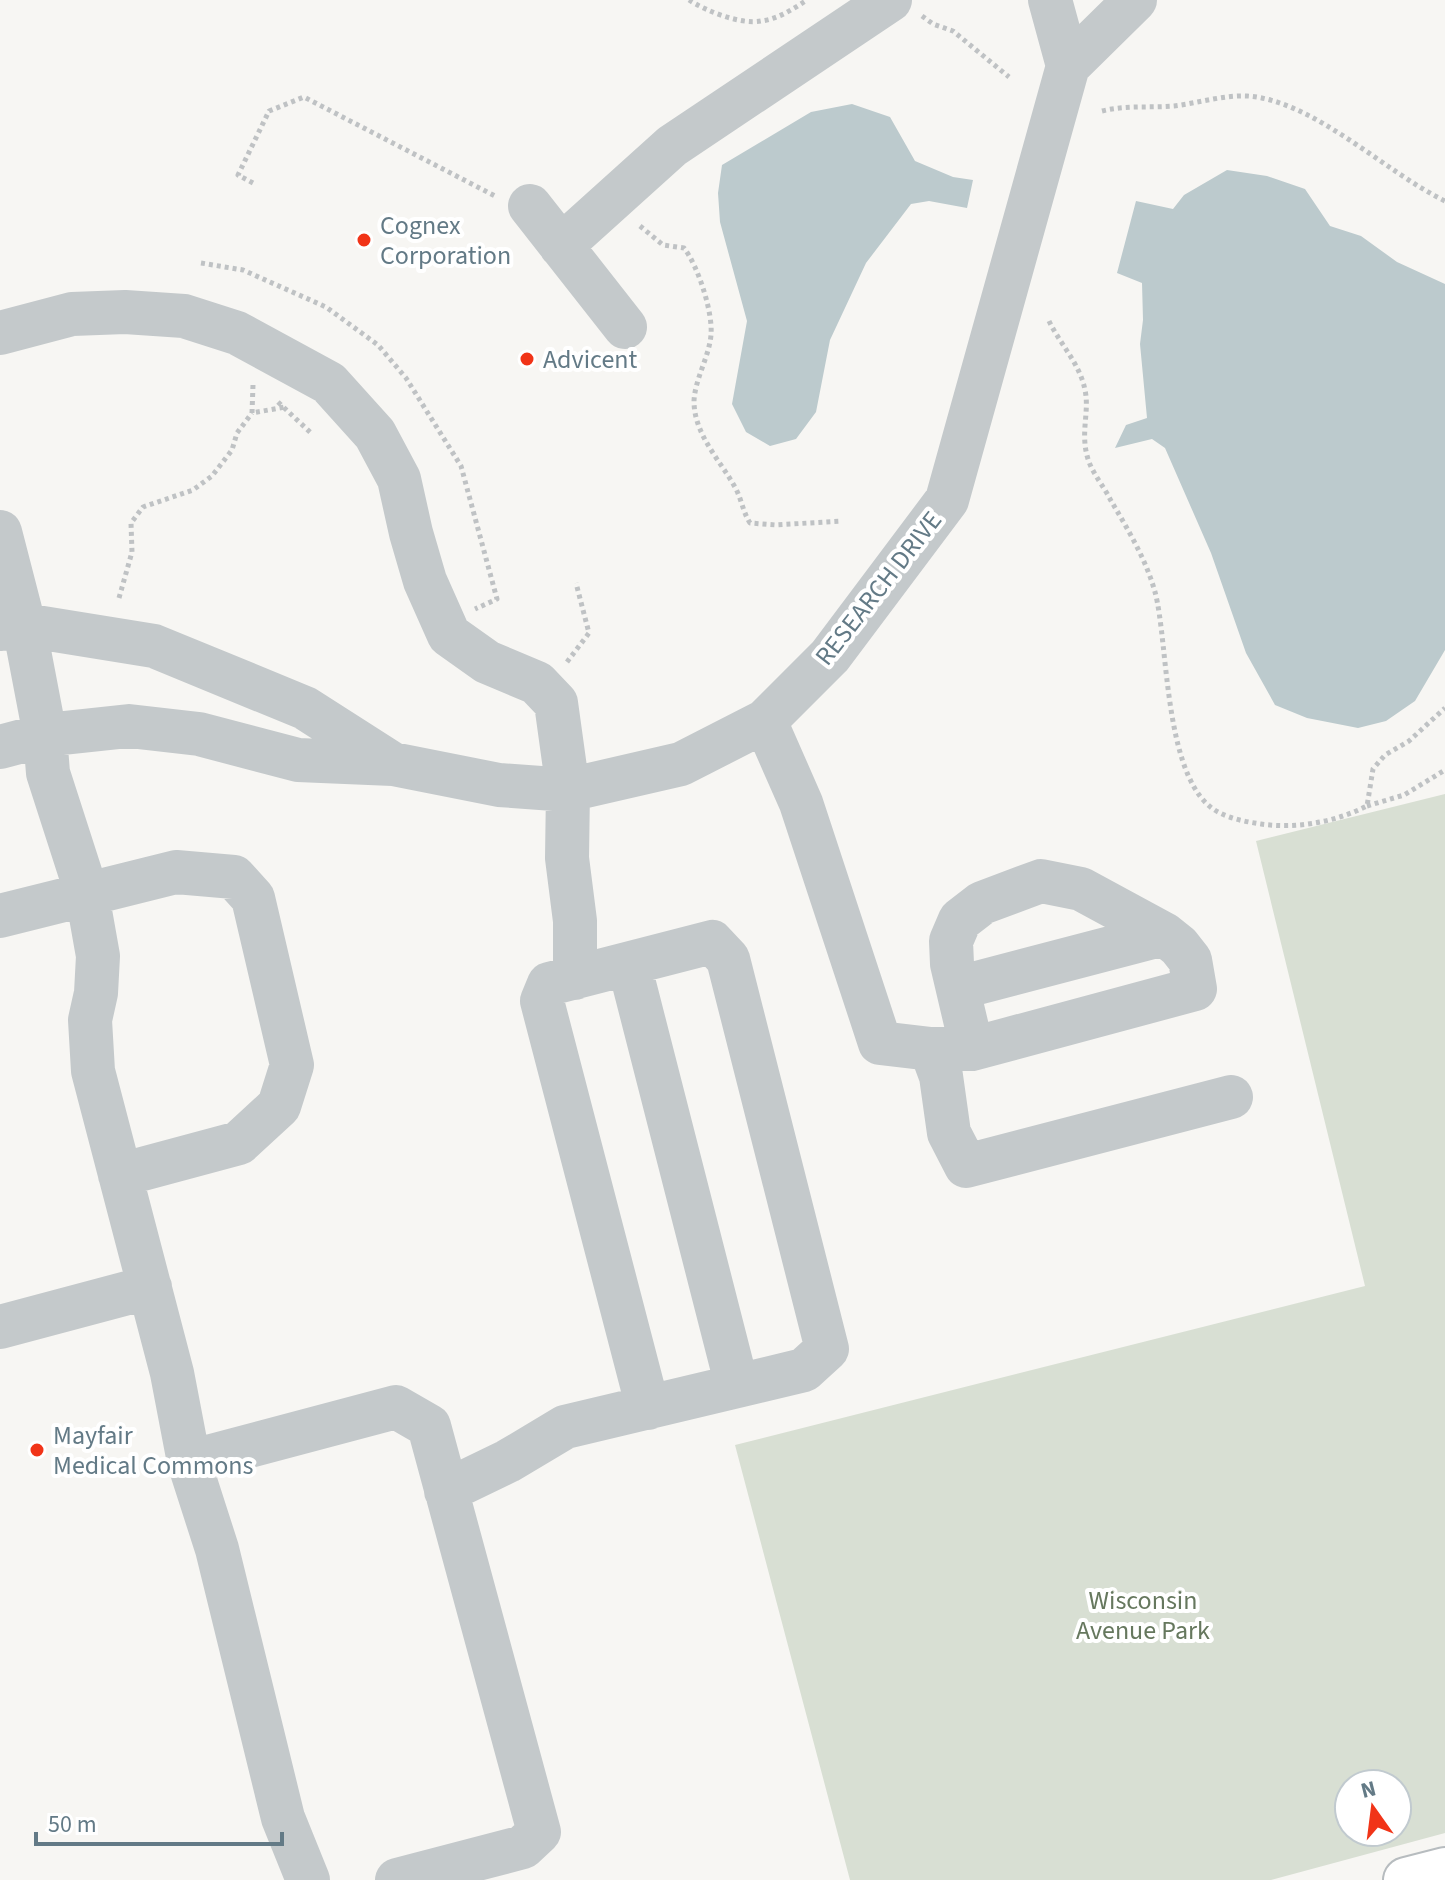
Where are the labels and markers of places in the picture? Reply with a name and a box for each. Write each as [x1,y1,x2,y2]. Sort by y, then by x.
place label: Cognex Corporation [380,207,511,274]
marker: Cognex Corporation [355,231,373,249]
place label: Advicent [543,341,638,378]
marker: Advicent [518,350,536,368]
place label: Mayfair Medical Commons [53,1417,254,1484]
marker: Mayfair Medical Commons [28,1441,46,1459]

